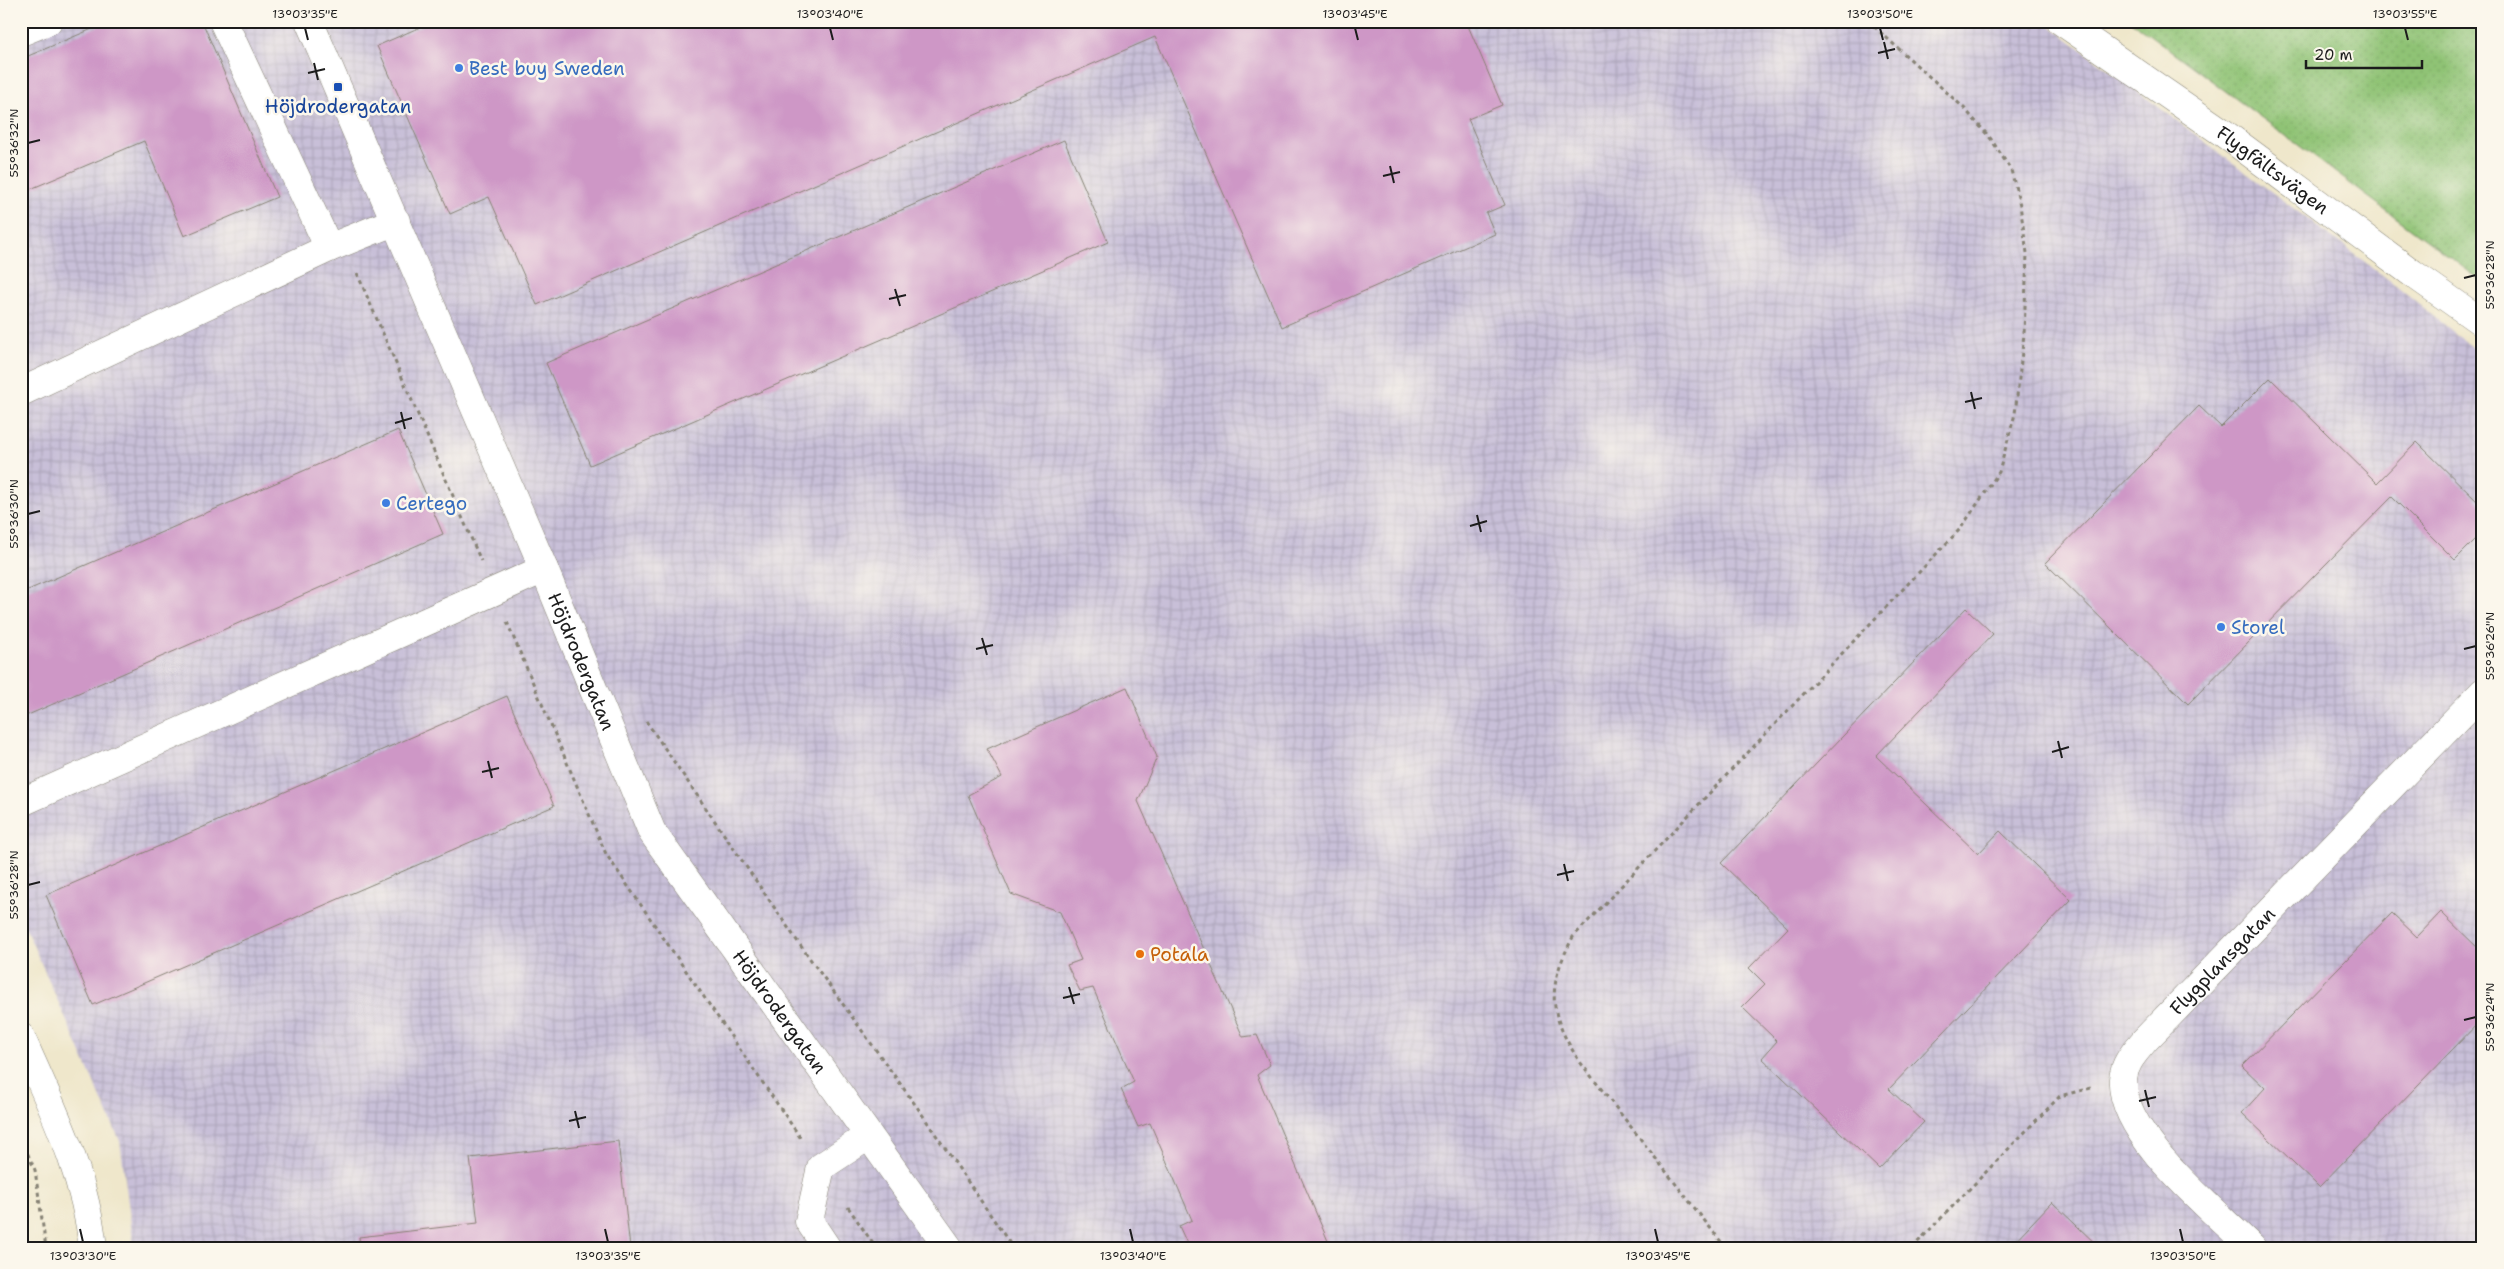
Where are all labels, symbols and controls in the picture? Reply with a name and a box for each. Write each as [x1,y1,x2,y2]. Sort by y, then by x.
text: 13°03'35"E [272,6,338,22]
text: 13°03'40"E [797,6,863,22]
text: 13°03'45"E [1322,6,1388,22]
text: 13°03'50"E [1847,6,1913,22]
text: 13°03'55"E [2373,6,2437,22]
scale bar [2306,38,2423,70]
text: 20 m [2314,45,2353,65]
place label: Best buy Sweden [469,56,625,81]
marker: Best buy Sweden [453,62,465,74]
marker: Höjdrodergatan [332,81,344,93]
place label: Höjdrodergatan [265,94,411,119]
text: 55°36'32"N [6,109,22,177]
street label: Flygfältsvägen [2211,120,2334,220]
text: 55°36'28"N [2482,240,2498,310]
text: 55°36'30"N [6,479,22,549]
place label: Certego [396,491,467,516]
marker: Certego [380,497,392,509]
street label: Höjdrodergatan [542,589,621,734]
text: 55°36'26"N [2482,612,2498,680]
place label: Storel [2231,615,2285,640]
marker: Storel [2215,621,2227,633]
text: 55°36'28"N [6,850,22,920]
street label: Flygplansgatan [2164,902,2281,1020]
place label: Potala [1150,942,1209,967]
street label: Höjdrodergatan [727,945,832,1079]
marker: Potala [1134,948,1146,960]
text: 55°36'24"N [2482,983,2498,1051]
text: 13°03'30"E [50,1248,116,1264]
text: 13°03'35"E [575,1248,641,1264]
text: 13°03'40"E [1100,1248,1166,1264]
text: 13°03'45"E [1625,1248,1691,1264]
text: 13°03'50"E [2150,1248,2216,1264]

